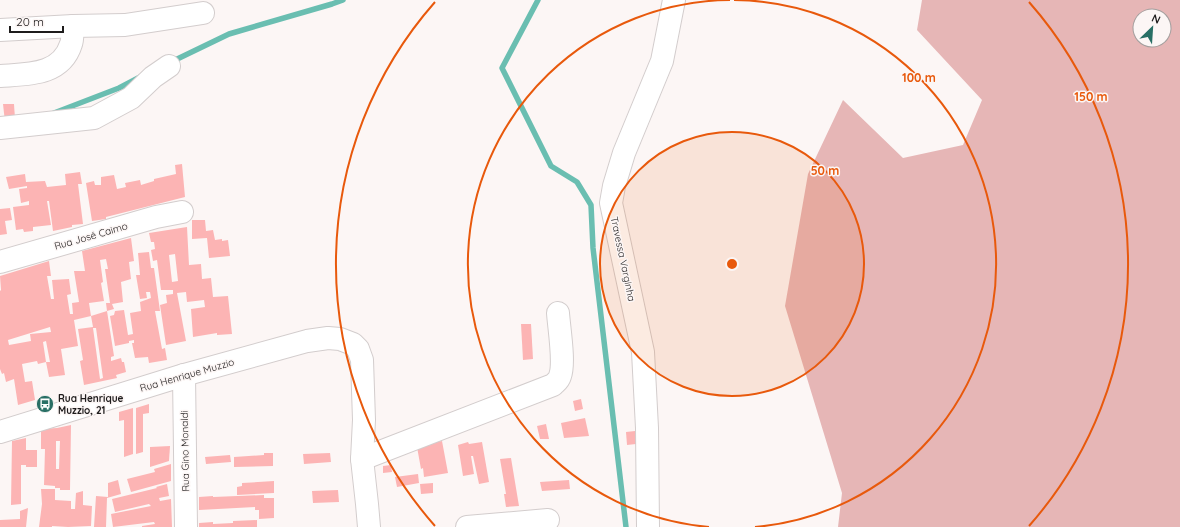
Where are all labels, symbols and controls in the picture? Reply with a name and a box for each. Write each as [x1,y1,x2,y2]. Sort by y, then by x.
scale bar [10,8,63,34]
north arrow [1132,8,1172,48]
text: N [1150,11,1163,27]
text: 20 m [16,14,44,29]
text: 100 m [902,70,936,85]
text: 150 m [1074,89,1108,104]
text: 50 m [811,163,839,178]
street label: Travessa Varginha [608,215,638,303]
street label: Rua José Caimo [53,219,129,253]
centre of rings [725,257,739,271]
street label: Rua Henrique Muzzio [138,355,236,395]
place label: Rua Henrique Muzzio, 21 [58,392,124,417]
bus stop icon: Rua Henrique Muzzio, 21 [35,394,55,414]
street label: Rua Gino Monaldi [178,410,192,492]

